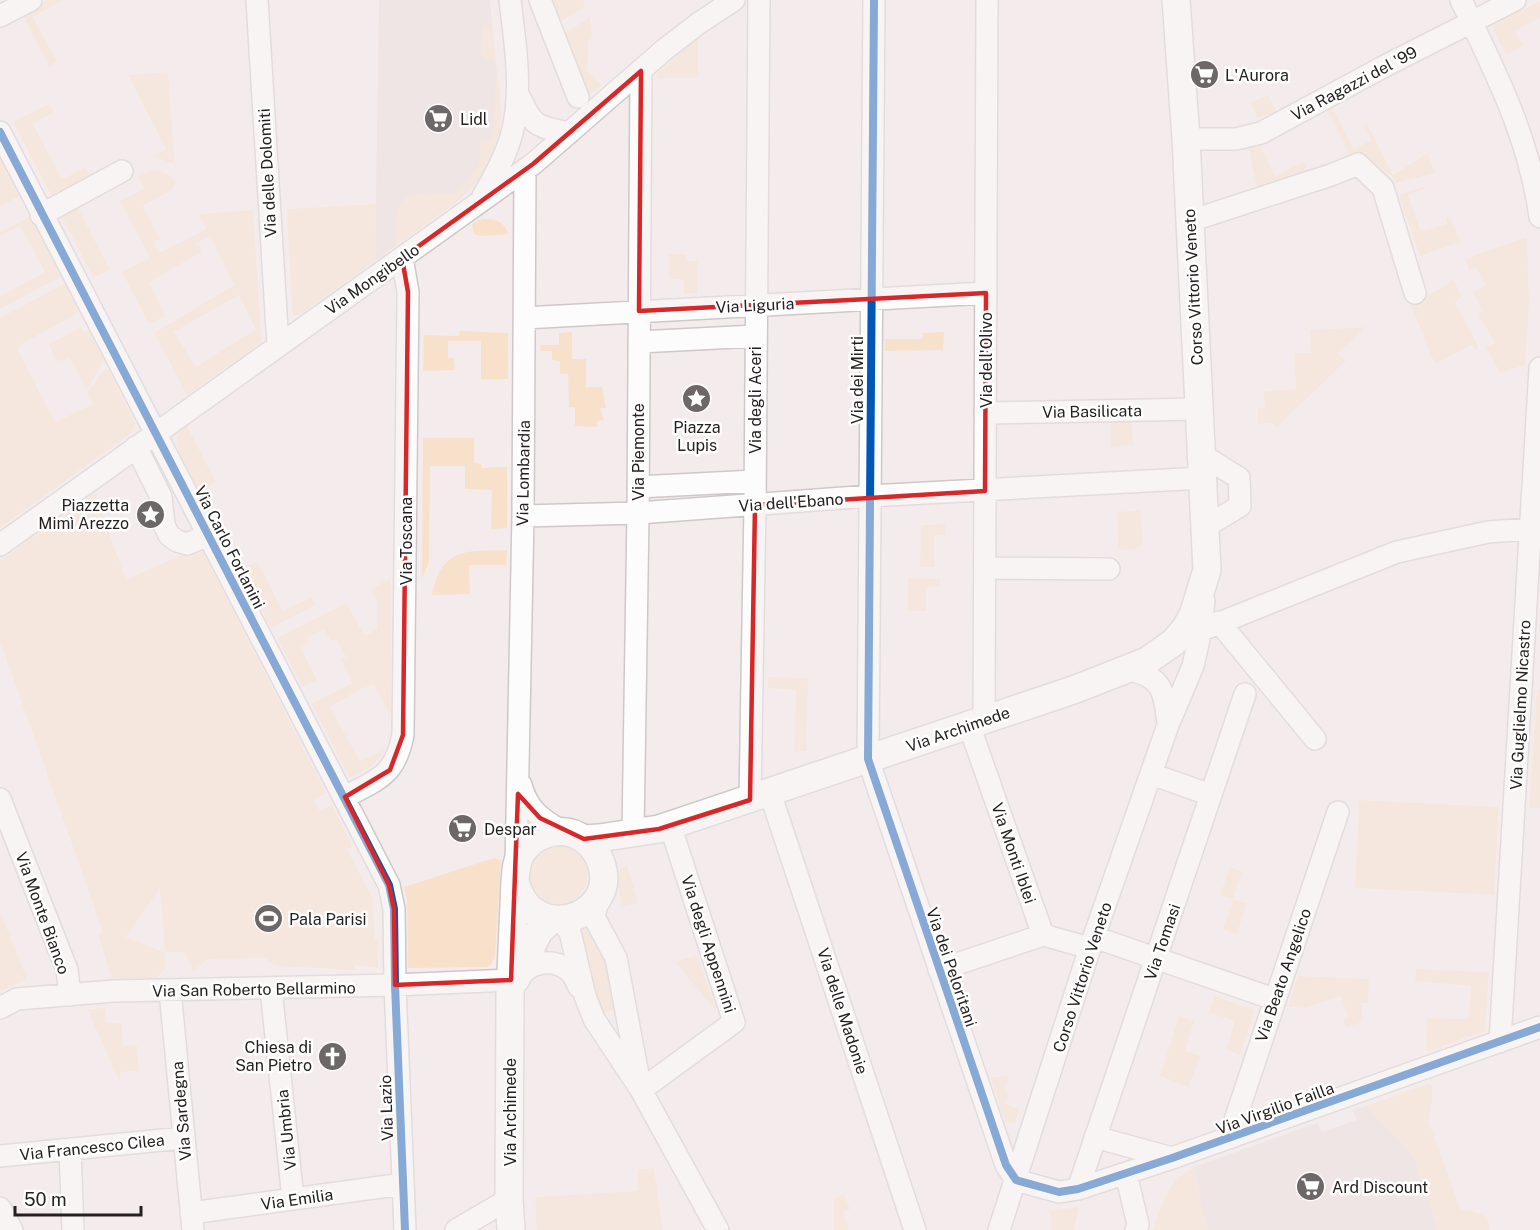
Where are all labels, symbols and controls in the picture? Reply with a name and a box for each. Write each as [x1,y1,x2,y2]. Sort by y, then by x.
street label: Via Ragazzi del '99 [1288,42,1420,125]
supermarket icon: L'Aurora [1188,59,1220,91]
place label: L'Aurora [1225,66,1289,85]
supermarket icon: Lidl [423,103,455,135]
street label: Via delle Dolomiti [255,108,280,238]
place label: Lidl [460,110,488,129]
street label: Corso Vittorio Veneto [1180,208,1207,366]
street label: Via Mongibello [322,240,423,319]
street label: Via Liguria [715,294,795,317]
street label: Via dell'Olivo [977,312,996,408]
street label: Via dei Mirti [848,336,867,424]
street label: Via degli Aceri [746,346,765,454]
place icon: Piazza Lupis [681,383,713,415]
street label: Via Basilicata [1042,401,1142,422]
street label: Via Piemonte [629,403,648,501]
place label: Piazza Lupis [673,418,721,455]
street label: Via Lombardia [513,420,534,526]
street label: Via Carlo Forlanini [190,483,269,612]
street label: Via dell'Ebano [738,489,844,516]
place label: Piazzetta Mimì Arezzo [38,496,129,533]
street label: Via Toscana [397,497,416,585]
place icon: Piazzetta Mimì Arezzo [134,498,166,530]
street label: Via Guglielmo Nicastro [1507,619,1534,791]
street label: Via Archimede [904,703,1012,756]
street label: Via Monti Iblei [987,800,1040,906]
supermarket icon: Despar [447,813,479,845]
place label: Despar [484,820,537,839]
street label: Via Monte Bianco [12,849,73,977]
street label: Via degli Appennini [677,873,740,1015]
street label: Corso Vittorio Veneto [1049,900,1116,1055]
street label: Via Tomasi [1141,901,1184,983]
sports icon: Pala Parisi [252,903,284,935]
street label: Via dei Peloritani [922,905,981,1029]
street label: Via Beato Angelico [1252,906,1315,1045]
place label: Pala Parisi [289,910,367,929]
street label: Via delle Madonie [813,946,872,1077]
street label: Via San Roberto Bellarmino [152,978,356,1001]
place label: Chiesa di San Pietro [235,1038,312,1075]
church icon: Chiesa di San Pietro [317,1040,349,1072]
street label: Via Archimede [501,1058,520,1166]
street label: Via Sardegna [168,1060,195,1161]
street label: Via Lazio [376,1075,397,1141]
street label: Via Virgilio Failla [1214,1078,1337,1139]
street label: Via Umbria [273,1089,300,1171]
street label: Via Francesco Cilea [19,1130,165,1165]
supermarket icon: Ard Discount [1295,1171,1327,1203]
place label: Ard Discount [1332,1178,1428,1197]
scale bar [15,1179,141,1217]
street label: Via Emilia [260,1185,334,1214]
text: 50 m [24,1189,67,1210]

